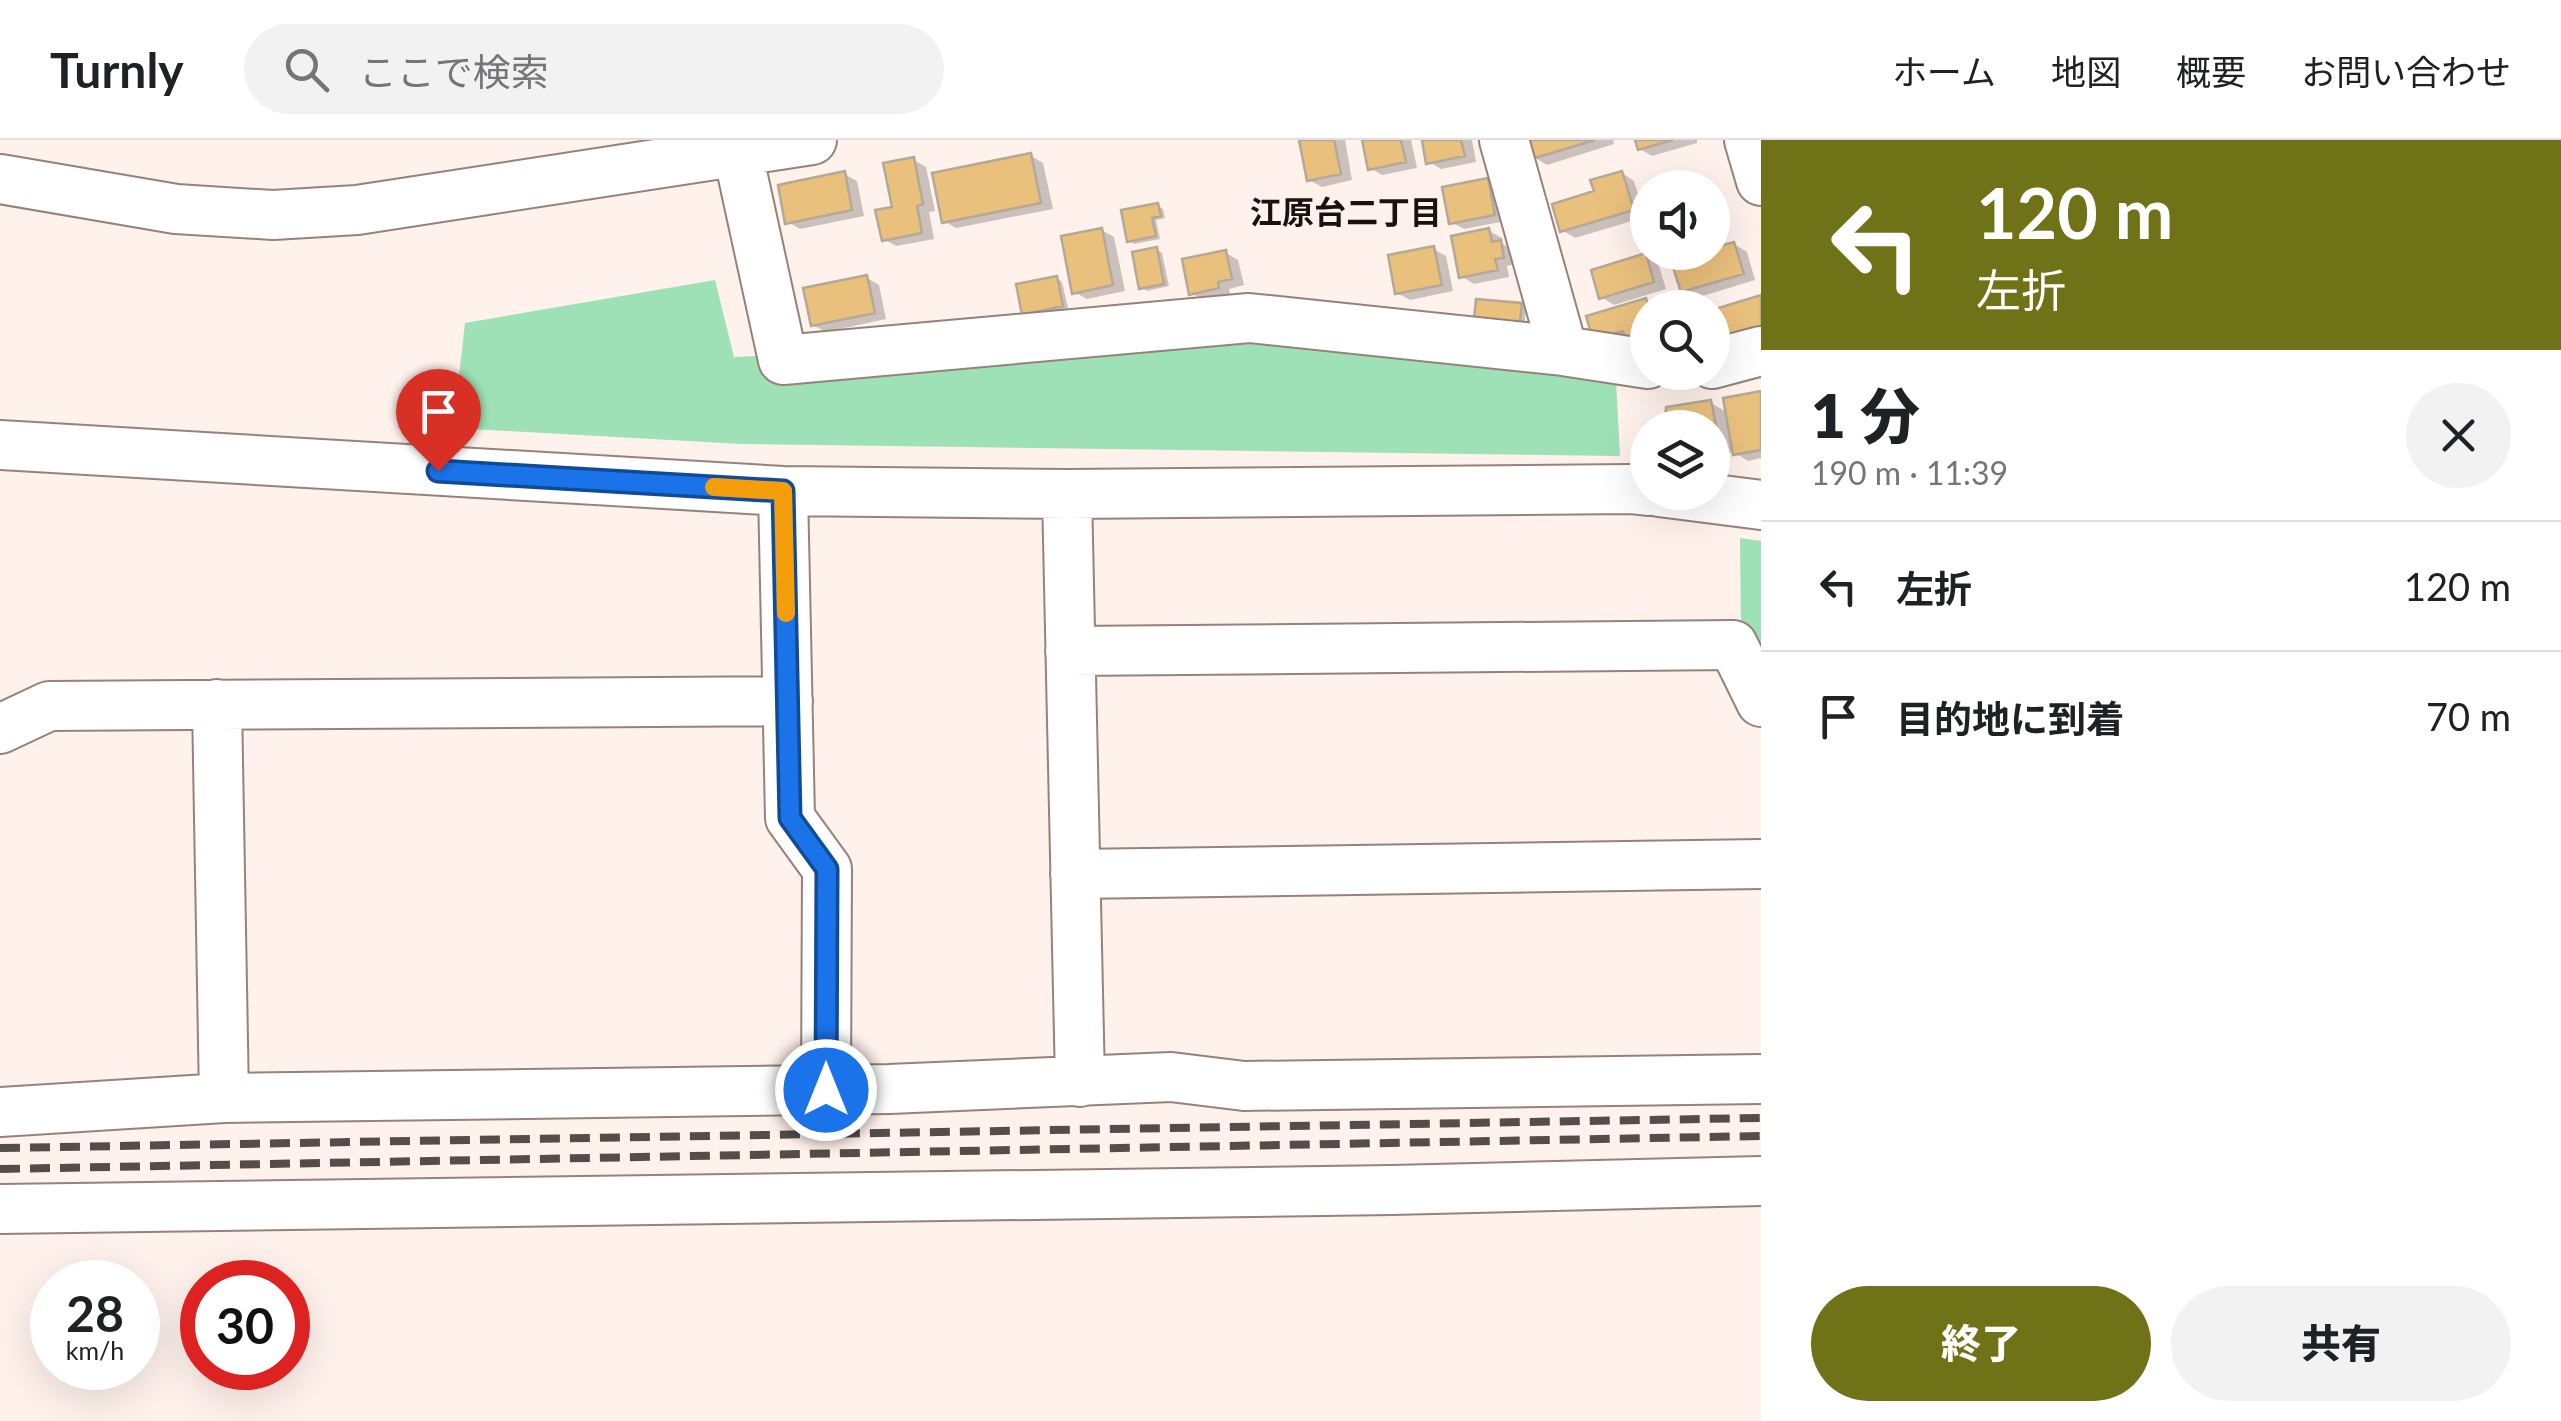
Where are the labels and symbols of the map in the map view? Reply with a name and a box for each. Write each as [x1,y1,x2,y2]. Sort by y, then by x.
district label: 江原台二丁目 [1250,192,1442,231]
pin [396,369,481,472]
position arrow [774,1038,878,1142]
speed limit sign: 30 [180,1260,310,1390]

